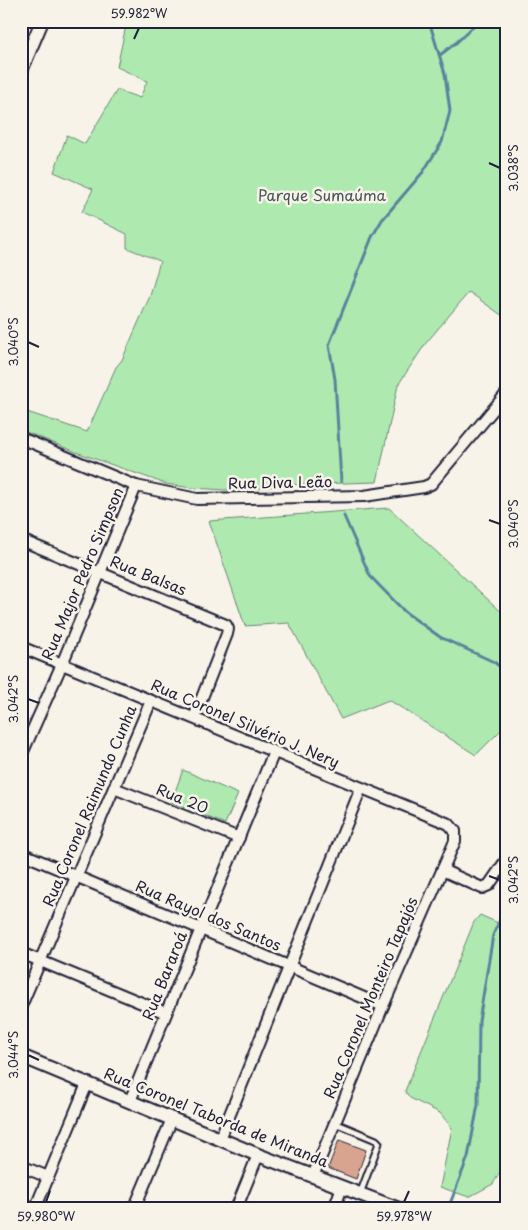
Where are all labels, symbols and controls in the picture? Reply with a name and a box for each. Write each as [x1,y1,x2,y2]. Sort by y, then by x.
text: 59.982°W [111,4,168,22]
text: 3.038°S [504,144,522,192]
park label: Parque Sumaúma [258,183,387,206]
text: 3.040°S [4,317,22,367]
street label: Rua Diva Leão [228,469,332,494]
street label: Rua Major Pedro Simpson [35,483,128,663]
text: 3.040°S [504,499,522,549]
street label: Rua Balsas [107,549,190,600]
street label: Rua Coronel Silvério J. Nery [148,672,343,773]
text: 3.042°S [4,675,22,723]
street label: Rua Coronel Raimundo Cunha [36,700,142,910]
street label: Rua 20 [153,777,212,818]
text: 3.042°S [504,856,522,904]
street label: Rua Rayol dos Santos [132,874,285,956]
street label: Rua Coronel Monteiro Tapajós [317,893,423,1102]
street label: Rua Bararoá [135,927,192,1023]
text: 3.044°S [4,1031,22,1079]
street label: Rua Coronel Taborda de Miranda [101,1061,333,1173]
text: 59.980°W [17,1207,76,1225]
text: 59.978°W [376,1207,433,1225]

